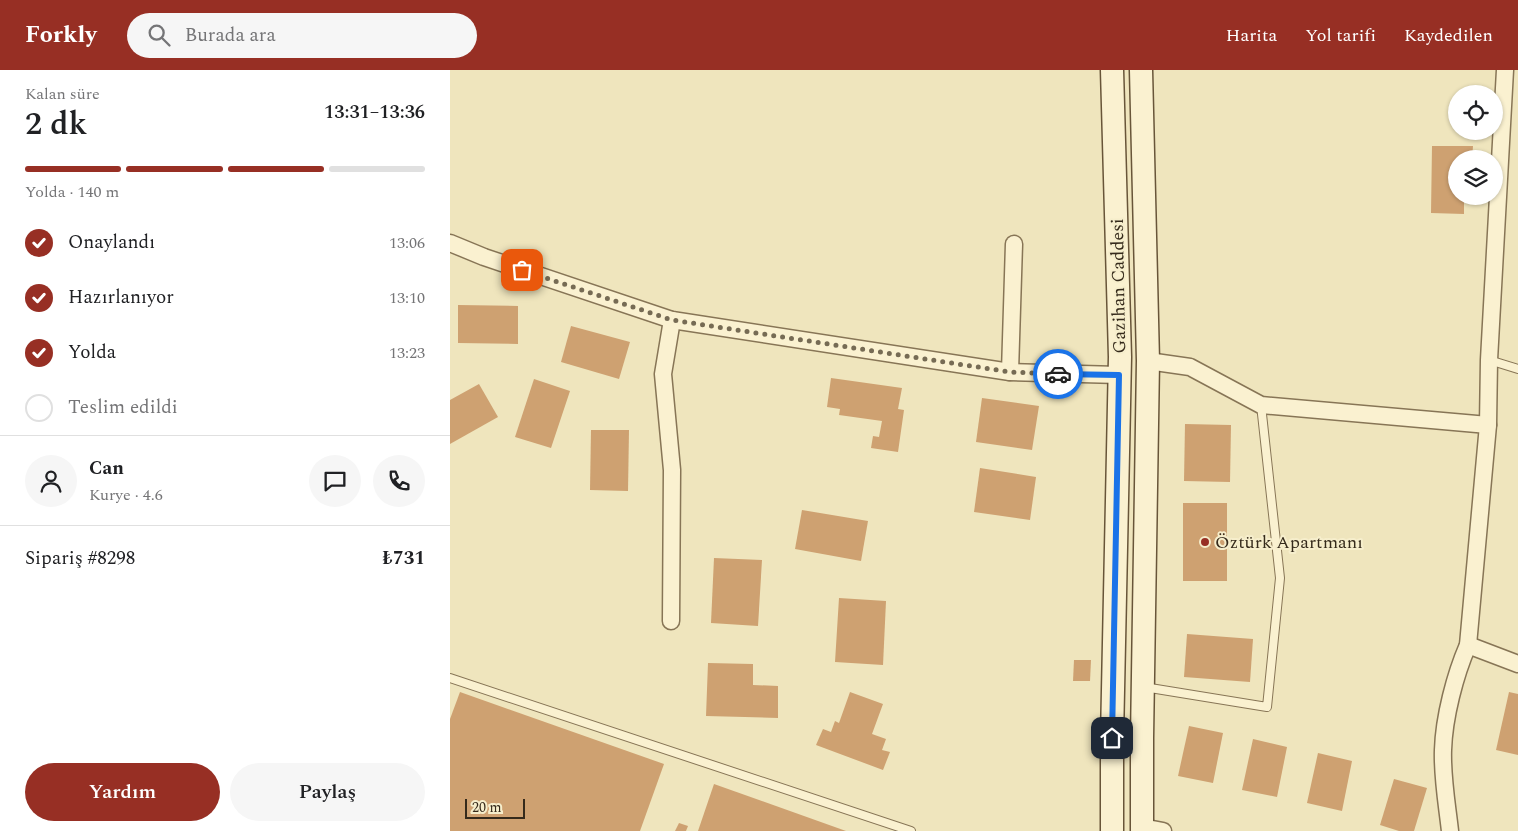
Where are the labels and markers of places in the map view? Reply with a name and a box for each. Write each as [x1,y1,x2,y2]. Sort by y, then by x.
pin [501,249,543,291]
place label: Öztürk Apartmanı [1215,529,1363,556]
marker: Öztürk Apartmanı [1199,536,1211,548]
pin [1091,717,1133,759]

